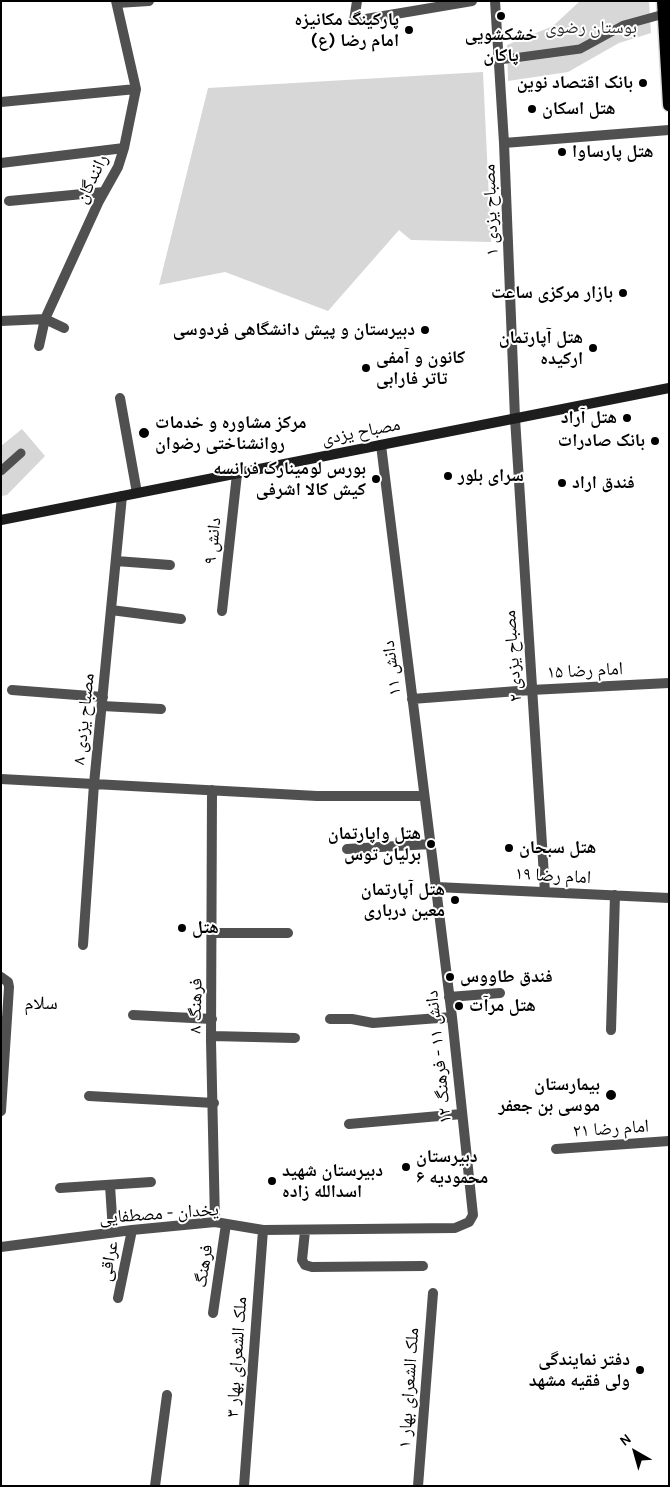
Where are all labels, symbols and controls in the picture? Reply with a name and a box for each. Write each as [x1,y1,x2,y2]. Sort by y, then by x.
place label: پارکینگ مکانیزه امام رضا (ع) [294,9,399,52]
marker: خشکشویی پاکان [495,10,507,22]
park label: بوستان رضوی [545,17,637,39]
marker: پارکینگ مکانیزه امام رضا (ع) [403,24,415,36]
place label: خشکشویی پاکان [465,24,537,66]
place label: بانک اقتصاد نوین [517,72,633,94]
marker: بانک اقتصاد نوین [637,77,649,89]
place label: هتل اسکان [542,98,616,120]
marker: هتل اسکان [526,103,538,115]
place label: هتل پارساوا [572,141,653,163]
marker: هتل پارساوا [556,146,568,158]
street label: رانندگان [71,151,113,207]
street label: مصباح یزدی ۱ [479,164,503,256]
place label: بازار مرکزی ساعت [491,282,613,304]
marker: بازار مرکزی ساعت [617,287,629,299]
place label: دبیرستان و پیش دانشگاهی فردوسی [173,319,415,341]
marker: دبیرستان و پیش دانشگاهی فردوسی [419,324,431,336]
place label: هتل آپارتمان ارکیده [499,327,583,369]
marker: هتل آپارتمان ارکیده [587,342,599,354]
place label: کانون و آمفی تاتر فارابی [376,347,465,389]
marker: کانون و آمفی تاتر فارابی [360,362,372,374]
place label: هتل آراد [561,407,617,429]
place label: مرکز مشاوره و خدمات روانشناختی رضوان [155,412,307,454]
marker: هتل آراد [621,412,633,424]
street label: مصباح یزدی [320,414,402,450]
marker: مرکز مشاوره و خدمات روانشناختی رضوان [137,426,151,440]
place label: بانک صادرات [558,430,645,452]
marker: بانک صادرات [649,435,661,447]
place label: بورس لومینارک فرانسه کیش کالا اشرفی [213,458,366,500]
place label: سرای بلور [458,465,524,487]
marker: سرای بلور [442,470,454,482]
place label: فندق اراد [572,472,635,494]
marker: بورس لومینارک فرانسه کیش کالا اشرفی [370,473,382,485]
marker: فندق اراد [556,477,568,489]
street label: دانش ۹ [200,516,226,566]
street label: مصباح یزدی ۲ [499,609,527,703]
street label: دانش ۱۱ [378,639,406,697]
street label: امام رضا ۱۵ [546,658,624,684]
street label: مصباح یزدی ۸ [68,672,100,766]
place label: هتل واپارتمان برلیان توس [328,823,421,866]
place label: هتل سبحان [519,837,596,859]
marker: هتل واپارتمان برلیان توس [425,838,437,850]
marker: هتل سبحان [503,842,515,854]
street label: امام رضا ۱۹ [514,863,592,889]
place label: هتل آپارتمان معین درباری [361,879,445,922]
marker: هتل آپارتمان معین درباری [449,894,461,906]
place label: هتل [192,917,219,939]
marker: هتل [176,922,188,934]
place label: فندق طاووس [460,966,553,988]
marker: فندق طاووس [444,971,456,983]
street label: فرهنگ ۸ [185,978,207,1034]
street label: دانش ۱۱ - فرهنگ ۱۲ [421,989,457,1125]
district label: سلام [24,993,58,1015]
place label: هتل مرآت [469,995,536,1017]
marker: هتل مرآت [453,1000,465,1012]
place label: بیمارستان موسی بن جعفر [499,1074,600,1116]
marker: بیمارستان موسی بن جعفر [604,1088,618,1102]
street label: امام رضا ۲۱ [572,1116,650,1142]
place label: دبیرستان محمودیه ۶ [416,1146,488,1188]
place label: دبیرستان شهید اسدالله زاده [282,1160,383,1202]
marker: دبیرستان محمودیه ۶ [400,1161,412,1173]
marker: دبیرستان شهید اسدالله زاده [266,1175,278,1187]
street label: یخدان - مصطفایی [98,1199,220,1229]
street label: عراقی [95,1239,123,1283]
street label: فرهنگ [190,1243,218,1289]
street label: ملک الشعرای بهار ۳ [222,1296,252,1418]
street label: ملک الشعرای بهار ۱ [394,1327,424,1449]
place label: دفتر نمایندگی ولی فقیه مشهد [529,1349,630,1392]
marker: دفتر نمایندگی ولی فقیه مشهد [634,1364,646,1376]
north arrow [610,1427,660,1477]
text: N [616,1430,635,1450]

